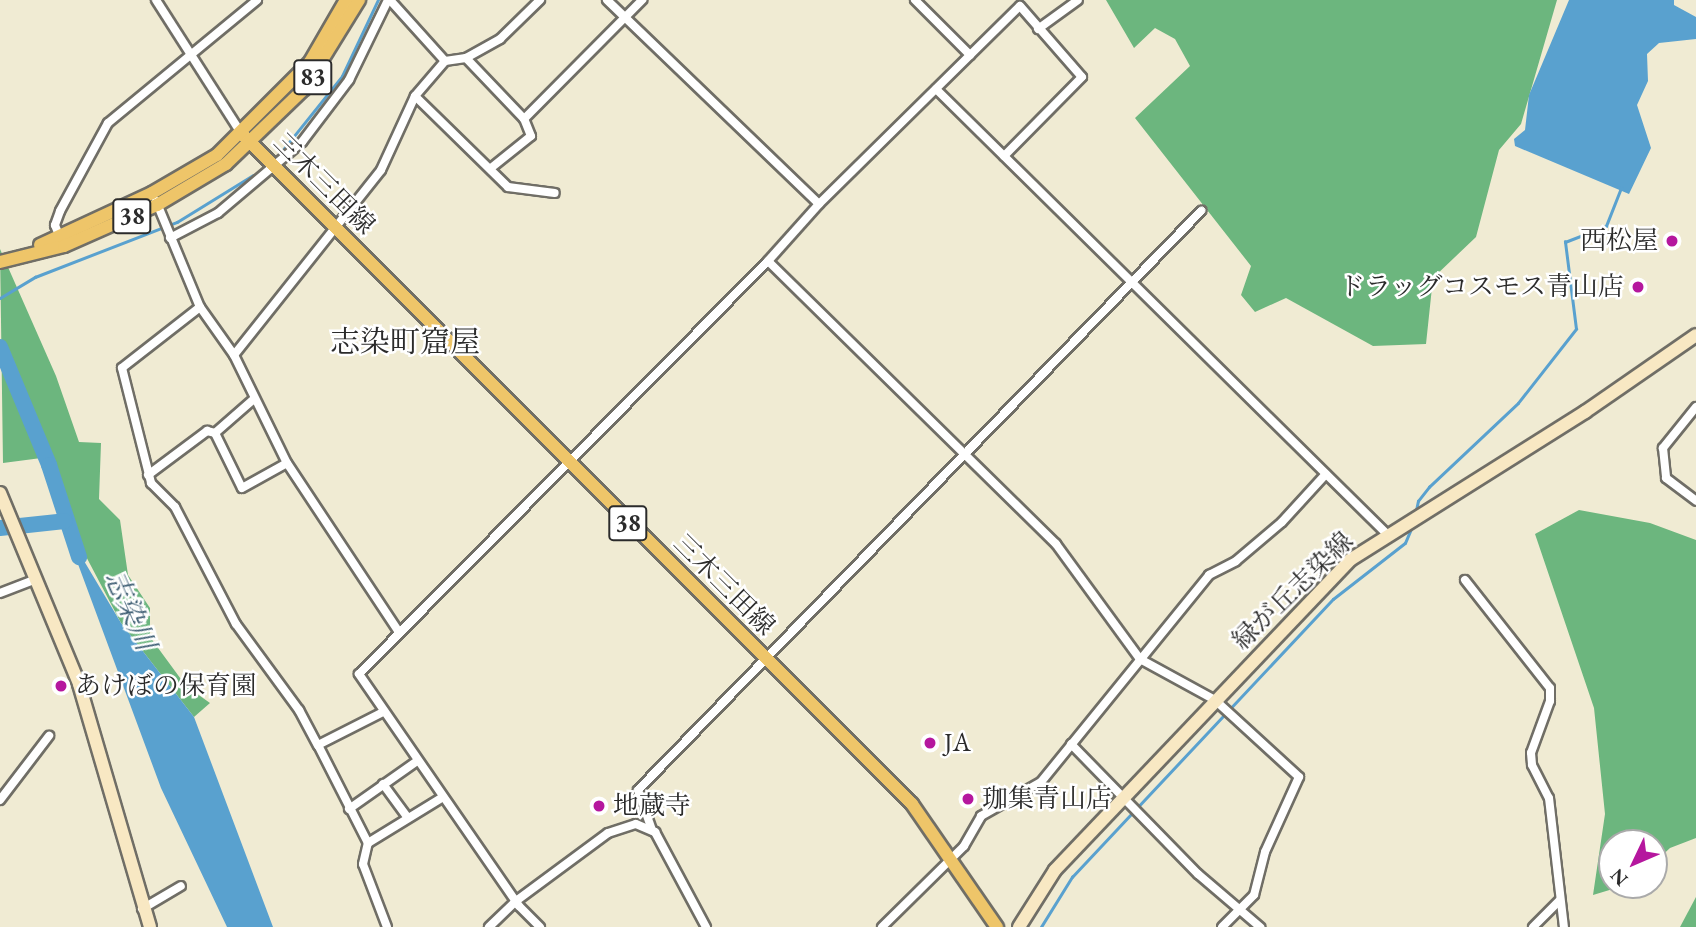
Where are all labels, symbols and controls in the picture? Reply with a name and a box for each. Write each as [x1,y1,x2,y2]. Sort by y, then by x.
road number: 83 [292,56,334,98]
street label: 三木三田線 [267,127,381,241]
road number: 38 [111,196,153,236]
place label: 西松屋 [1580,225,1658,257]
marker: 西松屋 [1664,233,1680,249]
place label: ドラッグコスモス青山店 [1338,271,1624,303]
marker: ドラッグコスモス青山店 [1630,279,1646,295]
district label: 志染町窟屋 [330,324,480,360]
road number: 38 [607,502,649,544]
street label: 緑が丘志染線 [1226,526,1360,656]
street label: 三木三田線 [667,528,781,642]
water label: 志染川 [99,565,163,655]
place label: あけぼの保育園 [75,670,257,702]
marker: あけぼの保育園 [53,678,69,694]
place label: JA [944,727,971,759]
marker: JA [922,735,938,751]
place label: 珈集青山店 [982,783,1112,815]
place label: 地蔵寺 [613,790,691,822]
marker: 珈集青山店 [960,791,976,807]
marker: 地蔵寺 [591,798,607,814]
north arrow [1598,829,1668,899]
text: N [1605,863,1633,892]

